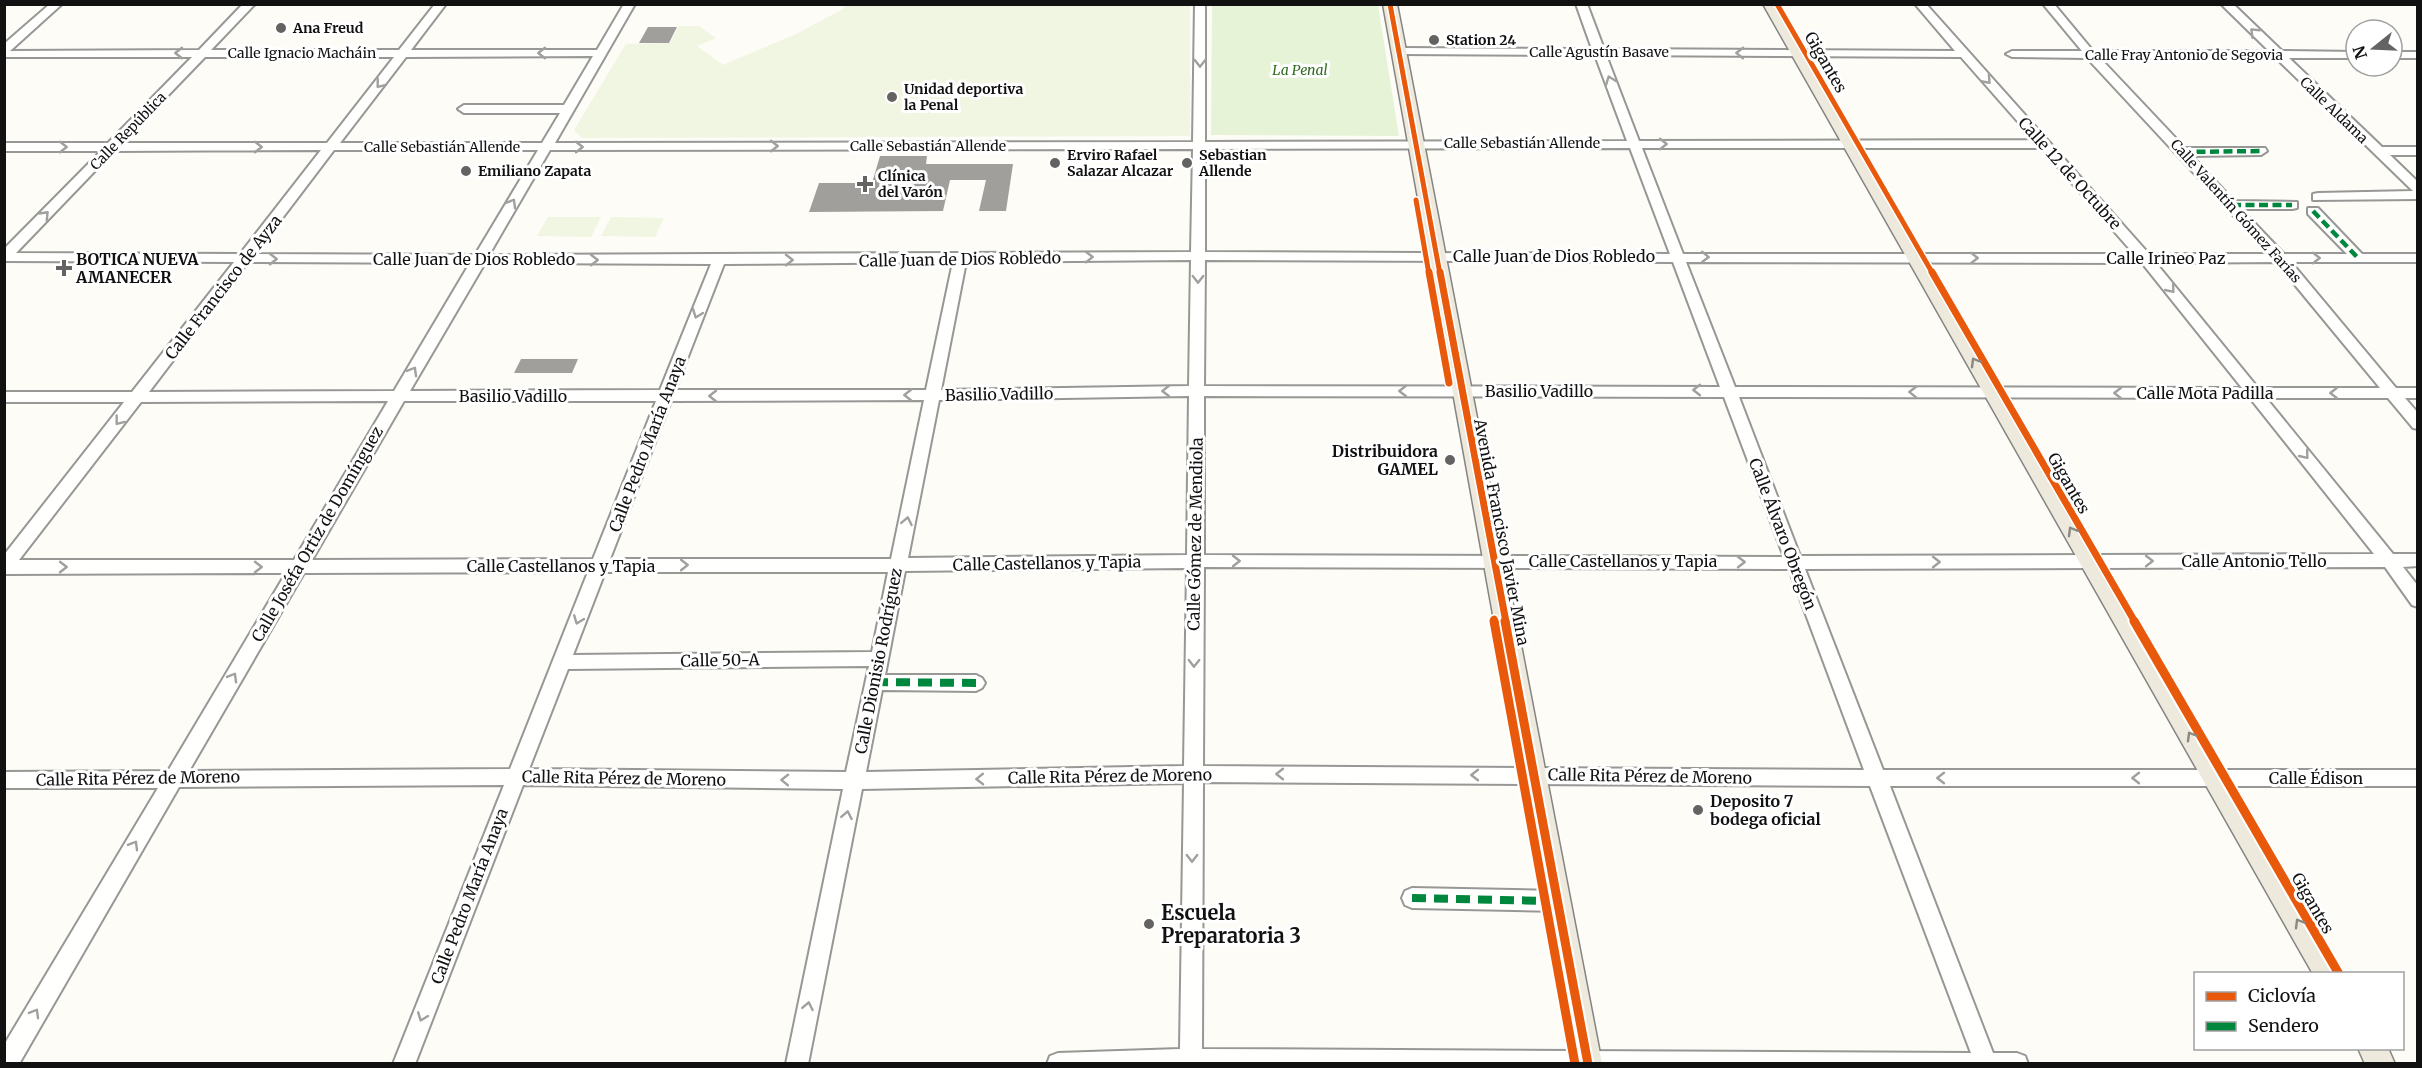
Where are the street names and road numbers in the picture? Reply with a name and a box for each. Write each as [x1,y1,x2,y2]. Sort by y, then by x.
street label: Gigantes [1801,28,1852,96]
street label: Calle Agustín Basave [1529,43,1669,61]
street label: Calle Ignacio Macháin [228,44,376,62]
street label: Calle Fray Antonio de Segovia [2085,46,2284,64]
street label: Calle Aldama [2296,73,2372,147]
street label: Calle República [86,88,170,174]
street label: Calle 12 de Octubre [2014,113,2126,233]
street label: Calle Sebastián Allende [1444,134,1600,152]
street label: Calle Valentín Gómez Farías [2167,135,2305,287]
street label: Calle Sebastián Allende [850,137,1006,155]
street label: Calle Sebastián Allende [364,138,520,156]
street label: Calle Francisco de Ayza [160,210,286,363]
street label: Calle Juan de Dios Robledo [1453,246,1655,266]
street label: Calle Juan de Dios Robledo [859,247,1061,271]
street label: Calle Irineo Paz [2106,248,2226,268]
street label: Calle Juan de Dios Robledo [373,249,575,269]
street label: Calle Pedro María Anaya [604,353,690,535]
street label: Basilio Vadillo [1485,381,1593,401]
street label: Basilio Vadillo [945,383,1053,405]
street label: Calle Mota Padilla [2136,383,2274,403]
street label: Basilio Vadillo [459,386,567,406]
street label: Avenida Francisco Javier Mina [1470,416,1534,648]
street label: Calle Joséfa Ortiz de Domínguez [247,422,387,645]
street label: Calle Gómez de Mendiola [1183,437,1207,631]
street label: Gigantes [2044,449,2095,517]
street label: Calle Álvaro Obregón [1745,455,1821,613]
street label: Calle Castellanos y Tapia [953,551,1142,575]
street label: Calle Castellanos y Tapia [1529,551,1718,571]
street label: Calle Antonio Tello [2181,551,2327,571]
street label: Calle Castellanos y Tapia [467,556,656,576]
street label: Calle Dionisio Rodríguez [850,566,906,756]
street label: Calle 50-A [680,649,760,671]
street label: Calle Rita Pérez de Moreno [1008,764,1212,788]
street label: Calle Rita Pérez de Moreno [1548,764,1752,788]
street label: Calle Rita Pérez de Moreno [36,766,240,790]
street label: Calle Rita Pérez de Moreno [522,766,726,790]
street label: Calle Édison [2269,768,2364,788]
street label: Calle Pedro María Anaya [426,805,512,987]
street label: Gigantes [2288,869,2339,937]

